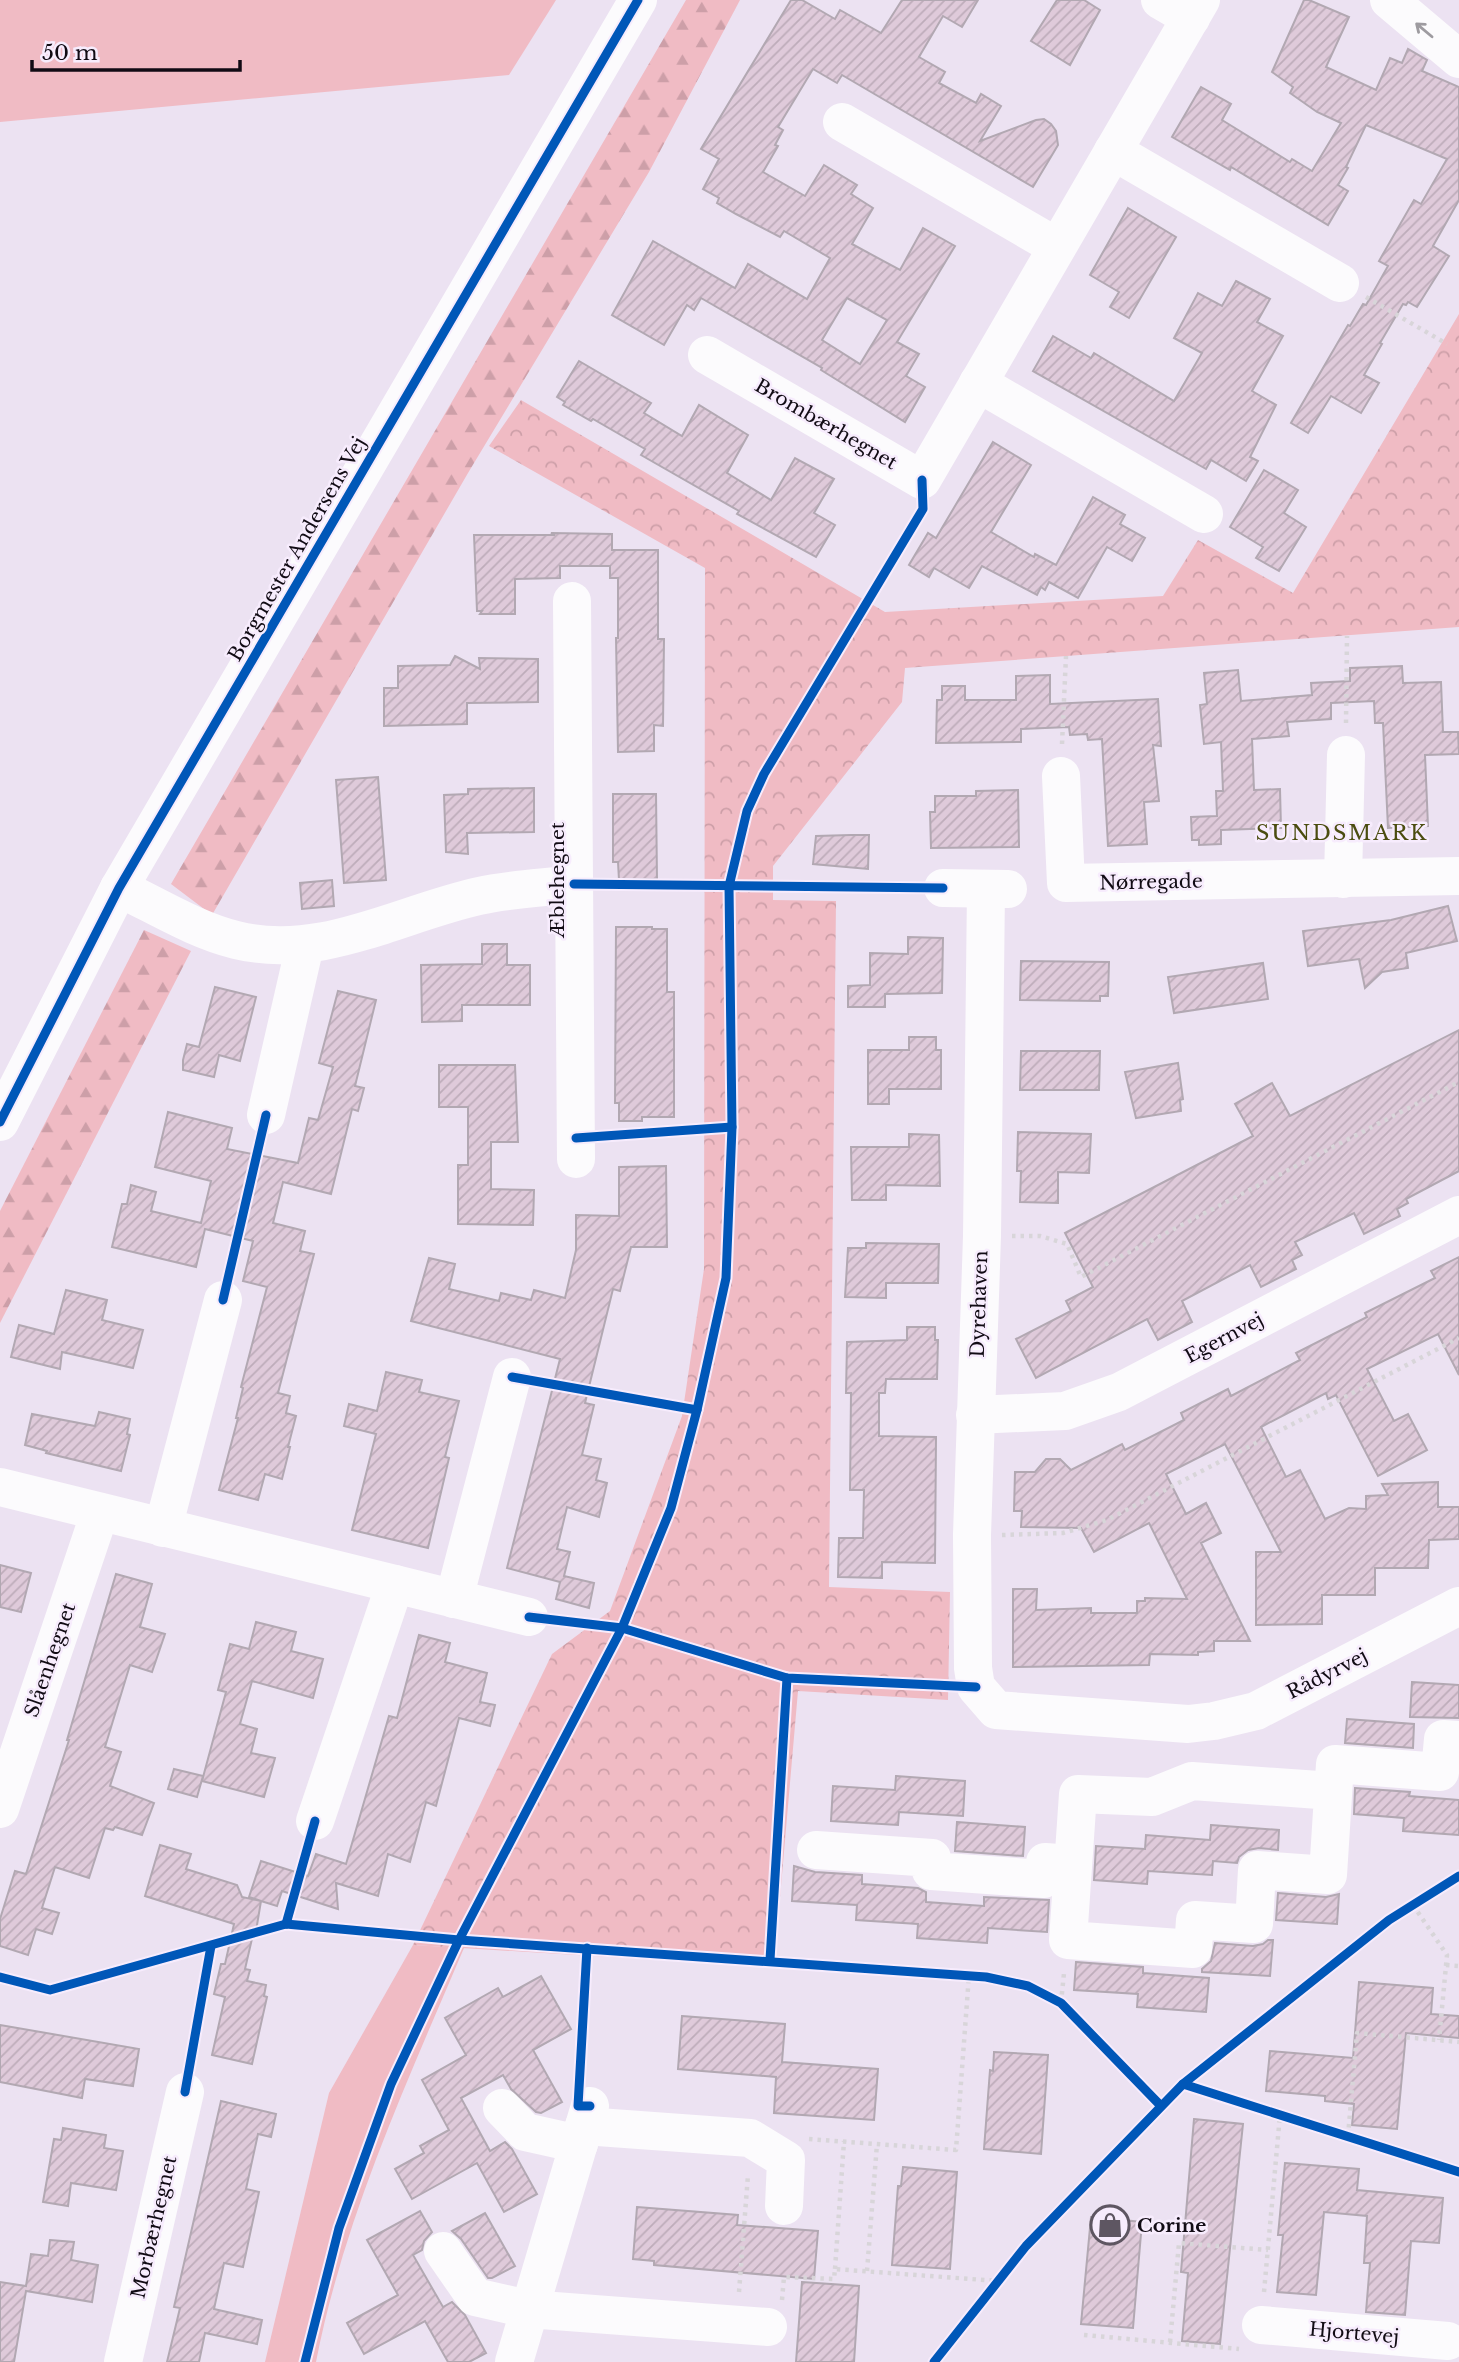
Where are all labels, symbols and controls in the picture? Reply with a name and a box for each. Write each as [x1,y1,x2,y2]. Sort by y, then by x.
one-way arrow [1415,22,1433,38]
scale bar [32,28,240,72]
text: 50 m [42,40,98,66]
street label: Brombærhegnet [751,374,902,474]
street label: Borgmester Andersens Vej [223,433,371,665]
district label: SUNDSMARK [1256,820,1428,846]
street label: Æblehegnet [546,821,569,939]
street label: Nørregade [1099,870,1203,894]
street label: Dyrehaven [966,1250,992,1358]
street label: Egernvej [1181,1308,1267,1368]
street label: Slåenhegnet [20,1599,81,1720]
street label: Rådyrvej [1283,1644,1371,1704]
street label: Morbærhegnet [126,2153,182,2301]
shop icon: Corine [1089,2204,1131,2246]
place label: Corine [1137,2214,1206,2237]
street label: Hjortevej [1308,2318,1400,2348]

